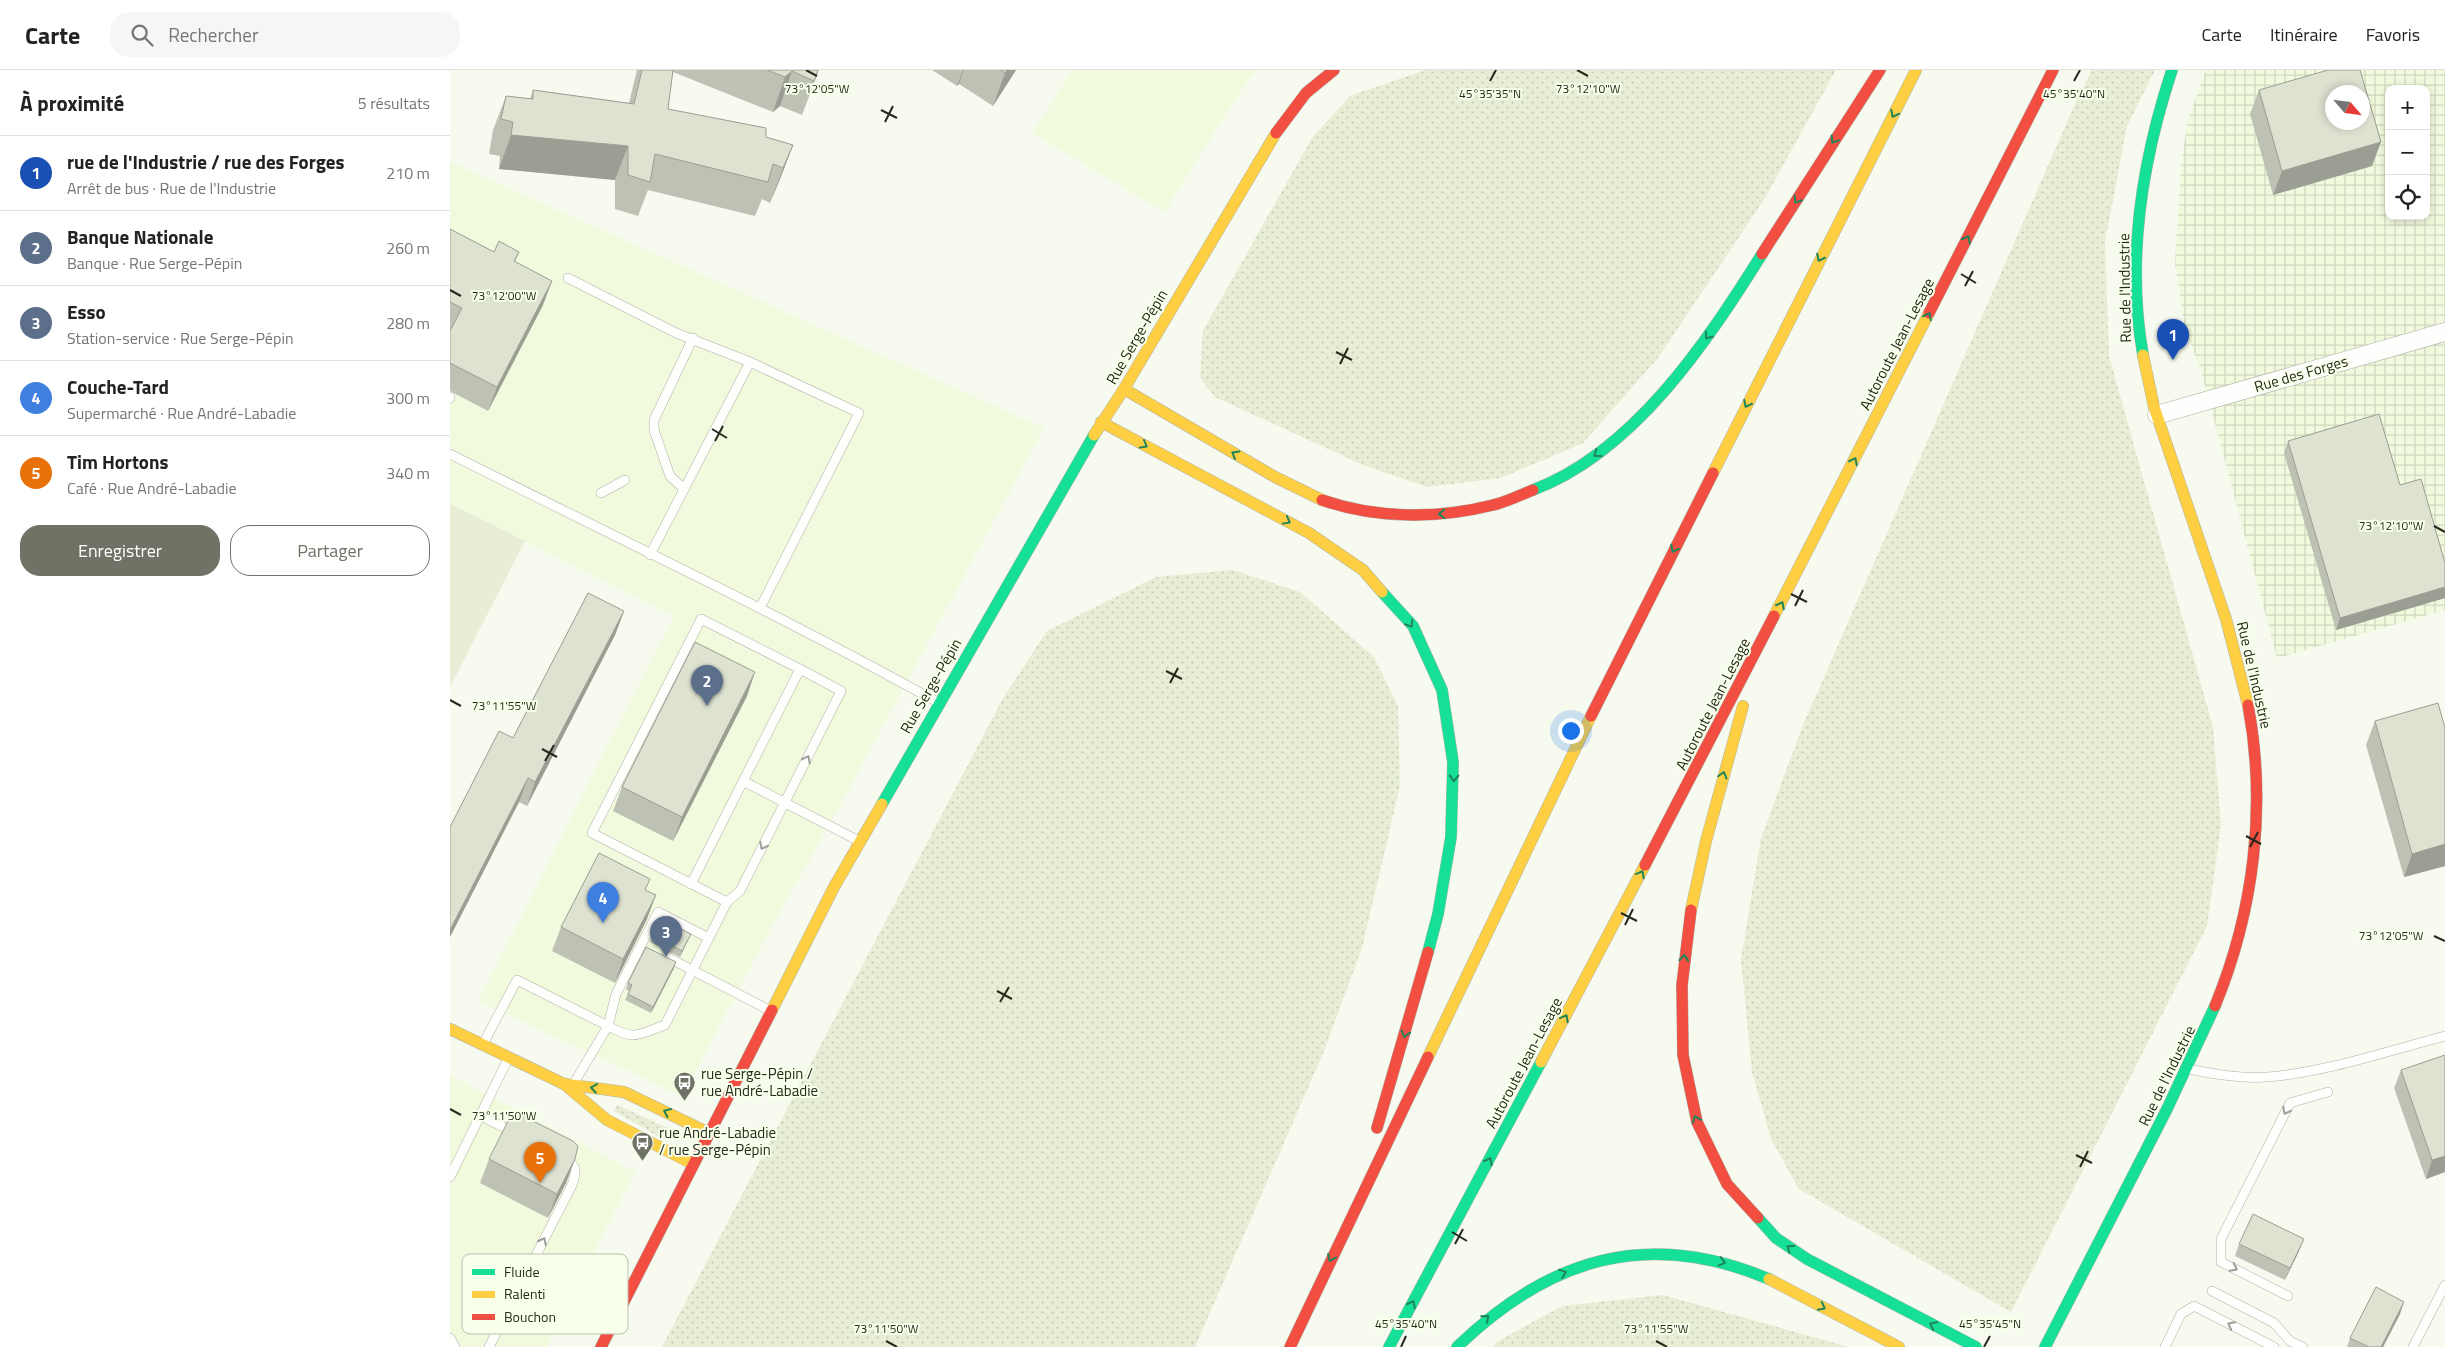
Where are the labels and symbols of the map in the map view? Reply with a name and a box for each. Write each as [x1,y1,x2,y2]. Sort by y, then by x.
text: 73°12'05"W [785,79,850,98]
text: 73°12'10"W [1556,79,1621,98]
text: 45°35'35"N [1459,84,1521,103]
text: 45°35'40"N [2043,84,2105,103]
north arrow [2325,85,2370,130]
one-way arrow [1890,108,1900,117]
one-way arrow [1831,135,1841,144]
one-way arrow [1794,194,1803,204]
street label: Rue de l'Industrie [2112,233,2137,343]
one-way arrow [1961,235,1971,244]
one-way arrow [1816,253,1826,262]
street label: Autoroute Jean-Lesage [1853,274,1940,414]
street label: Rue Serge-Pépin [1100,285,1173,389]
text: 73°12'00"W [472,286,537,305]
one-way arrow [1922,312,1932,321]
pin: 1 [2157,319,2189,360]
one-way arrow [1705,330,1714,340]
street label: Rue des Forges [2251,349,2351,398]
one-way arrow [1743,398,1753,407]
one-way arrow [1138,439,1147,449]
one-way arrow [1593,448,1603,457]
one-way arrow [1232,450,1241,460]
one-way arrow [1848,457,1858,466]
one-way arrow [1437,508,1445,519]
one-way arrow [1282,515,1291,525]
text: 73°12'10"W [2359,516,2424,535]
one-way arrow [1670,544,1680,553]
one-way arrow [1775,602,1785,611]
one-way arrow [1404,619,1413,628]
street label: Rue de l'Industrie [2231,619,2278,731]
street label: Rue Serge-Pépin [894,634,967,738]
street label: Autoroute Jean-Lesage [1669,634,1756,774]
pin: 2 [691,665,723,706]
text: 73°11'55"W [472,696,537,715]
your location [1558,718,1584,744]
one-way arrow [801,755,811,764]
one-way arrow [1718,772,1728,780]
one-way arrow [1449,774,1459,782]
one-way arrow [759,841,769,850]
one-way arrow [1635,870,1645,879]
pin: 4 [587,882,619,923]
pin: 3 [650,916,682,957]
text: 73°12'05"W [2359,926,2424,945]
one-way arrow [1679,954,1690,962]
street label: Autoroute Jean-Lesage [1479,993,1568,1132]
one-way arrow [1559,1014,1569,1023]
street label: Rue de l'Industrie [2132,1022,2201,1130]
one-way arrow [1401,1030,1411,1038]
place label: rue Serge-Pépin / rue André-Labadie [701,1062,818,1102]
bus stop icon: rue Serge-Pépin / rue André-Labadie [673,1071,697,1102]
one-way arrow [590,1083,598,1093]
text: 73°11'50"W [472,1106,537,1125]
one-way arrow [2281,1106,2292,1115]
one-way arrow [663,1108,672,1119]
one-way arrow [1692,1115,1702,1124]
place label: rue André-Labadie / rue Serge-Pépin [659,1121,776,1161]
bus stop icon: rue André-Labadie / rue Serge-Pépin [631,1130,655,1161]
pin: 5 [524,1142,556,1183]
one-way arrow [1482,1157,1492,1166]
one-way arrow [537,1238,547,1247]
one-way arrow [1786,1245,1796,1254]
one-way arrow [1327,1253,1337,1262]
legend [462,1254,628,1334]
one-way arrow [1717,1257,1725,1267]
text: Fluide [504,1261,540,1282]
one-way arrow [2229,1262,2238,1272]
one-way arrow [1558,1269,1566,1279]
text: Ralenti [504,1283,545,1304]
one-way arrow [1405,1300,1415,1309]
one-way arrow [1816,1301,1825,1311]
text: Bouchon [504,1306,556,1327]
text: 45°35'40"N [1375,1314,1437,1333]
text: 45°35'45"N [1959,1314,2021,1333]
one-way arrow [1480,1316,1489,1324]
text: 73°11'50"W [854,1319,919,1338]
text: 73°11'55"W [1624,1319,1689,1338]
one-way arrow [1929,1321,1938,1331]
one-way arrow [2227,1321,2236,1331]

